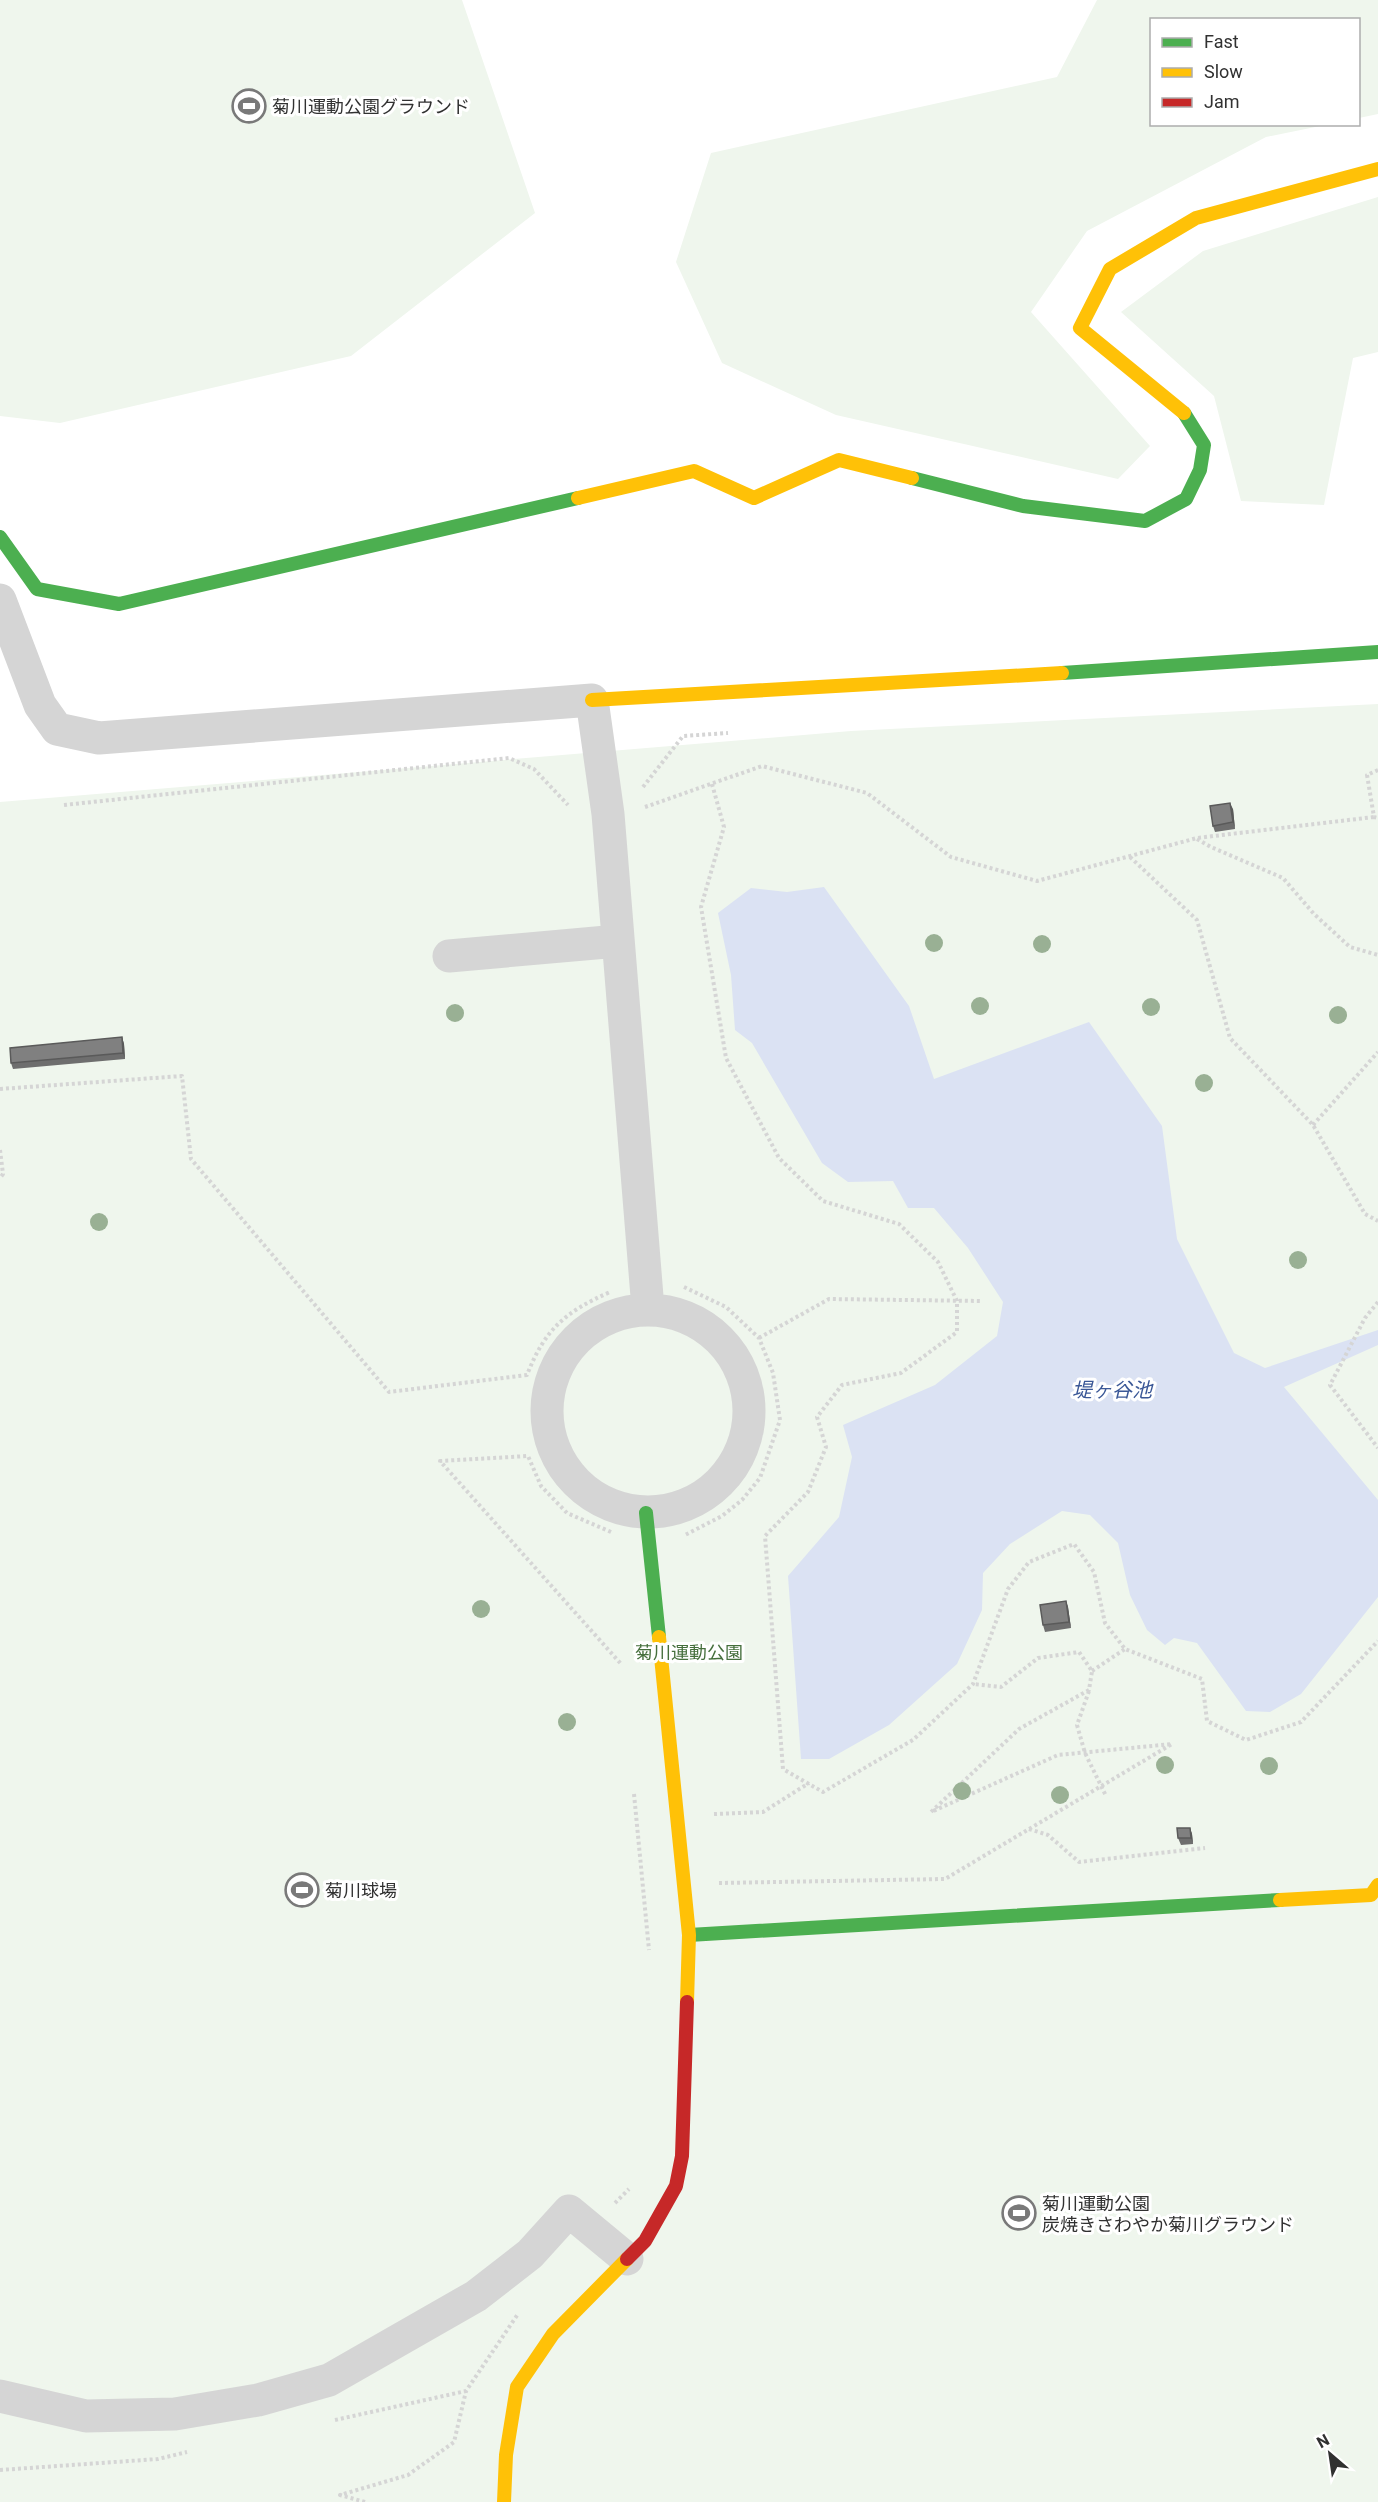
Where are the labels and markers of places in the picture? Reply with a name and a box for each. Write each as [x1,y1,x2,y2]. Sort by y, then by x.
sports icon: 菊川運動公園グラウンド [231,88,267,124]
place label: 菊川運動公園グラウンド [272,96,470,117]
sports icon: 菊川球場 [284,1872,320,1908]
place label: 菊川球場 [325,1880,397,1901]
place label: 菊川運動公園 炭焼きさわやか菊川グラウンド [1042,2193,1294,2235]
sports icon: 菊川運動公園 炭焼きさわやか菊川グラウンド [1001,2195,1037,2231]

